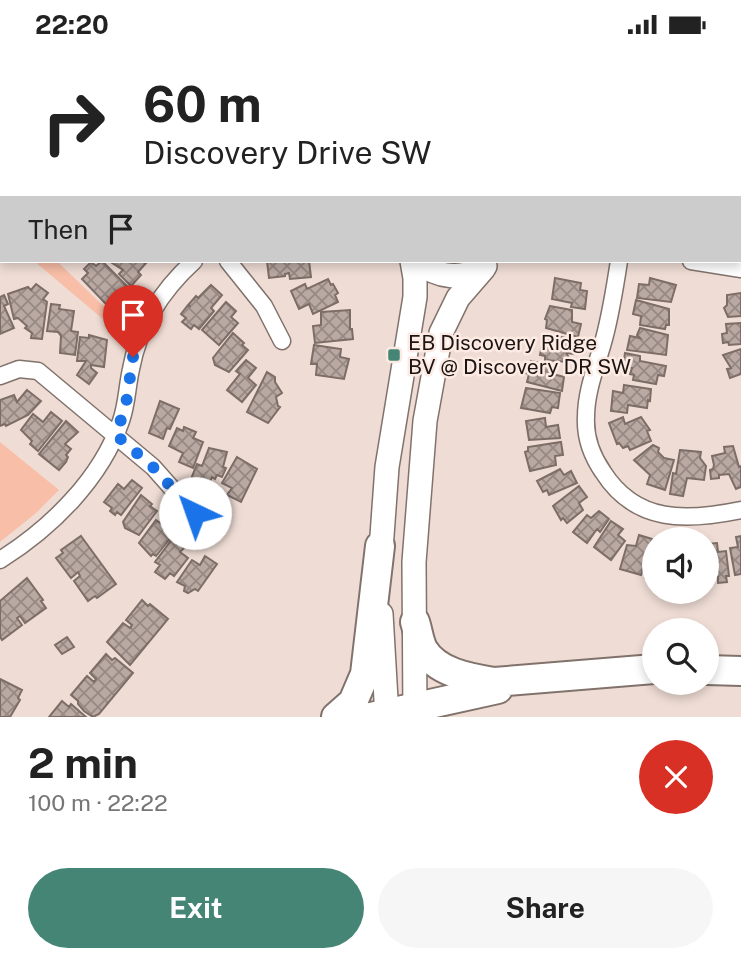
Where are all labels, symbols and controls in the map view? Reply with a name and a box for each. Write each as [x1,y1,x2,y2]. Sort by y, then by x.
text: 22:20 [35,9,109,40]
text: 60 m [143,75,262,133]
icon: right [28,77,119,168]
text: Discovery Drive SW [143,134,431,171]
icon: arrive [102,210,140,248]
text: Then [28,214,88,245]
pin [103,285,163,357]
icon: arrive [114,296,152,334]
place label: EB Discovery Ridge BV @ Discovery DR SW [408,330,631,379]
marker: EB Discovery Ridge BV @ Discovery DR SW [386,347,402,363]
position arrow [158,476,232,550]
map controls [642,527,719,695]
button: sound [642,527,719,604]
button: search [642,618,719,695]
text: 2 min [28,738,138,787]
button: close [639,740,713,814]
text: 100 m · 22:22 [28,789,168,816]
button: Exit [28,868,364,948]
button: Share [378,868,713,948]

